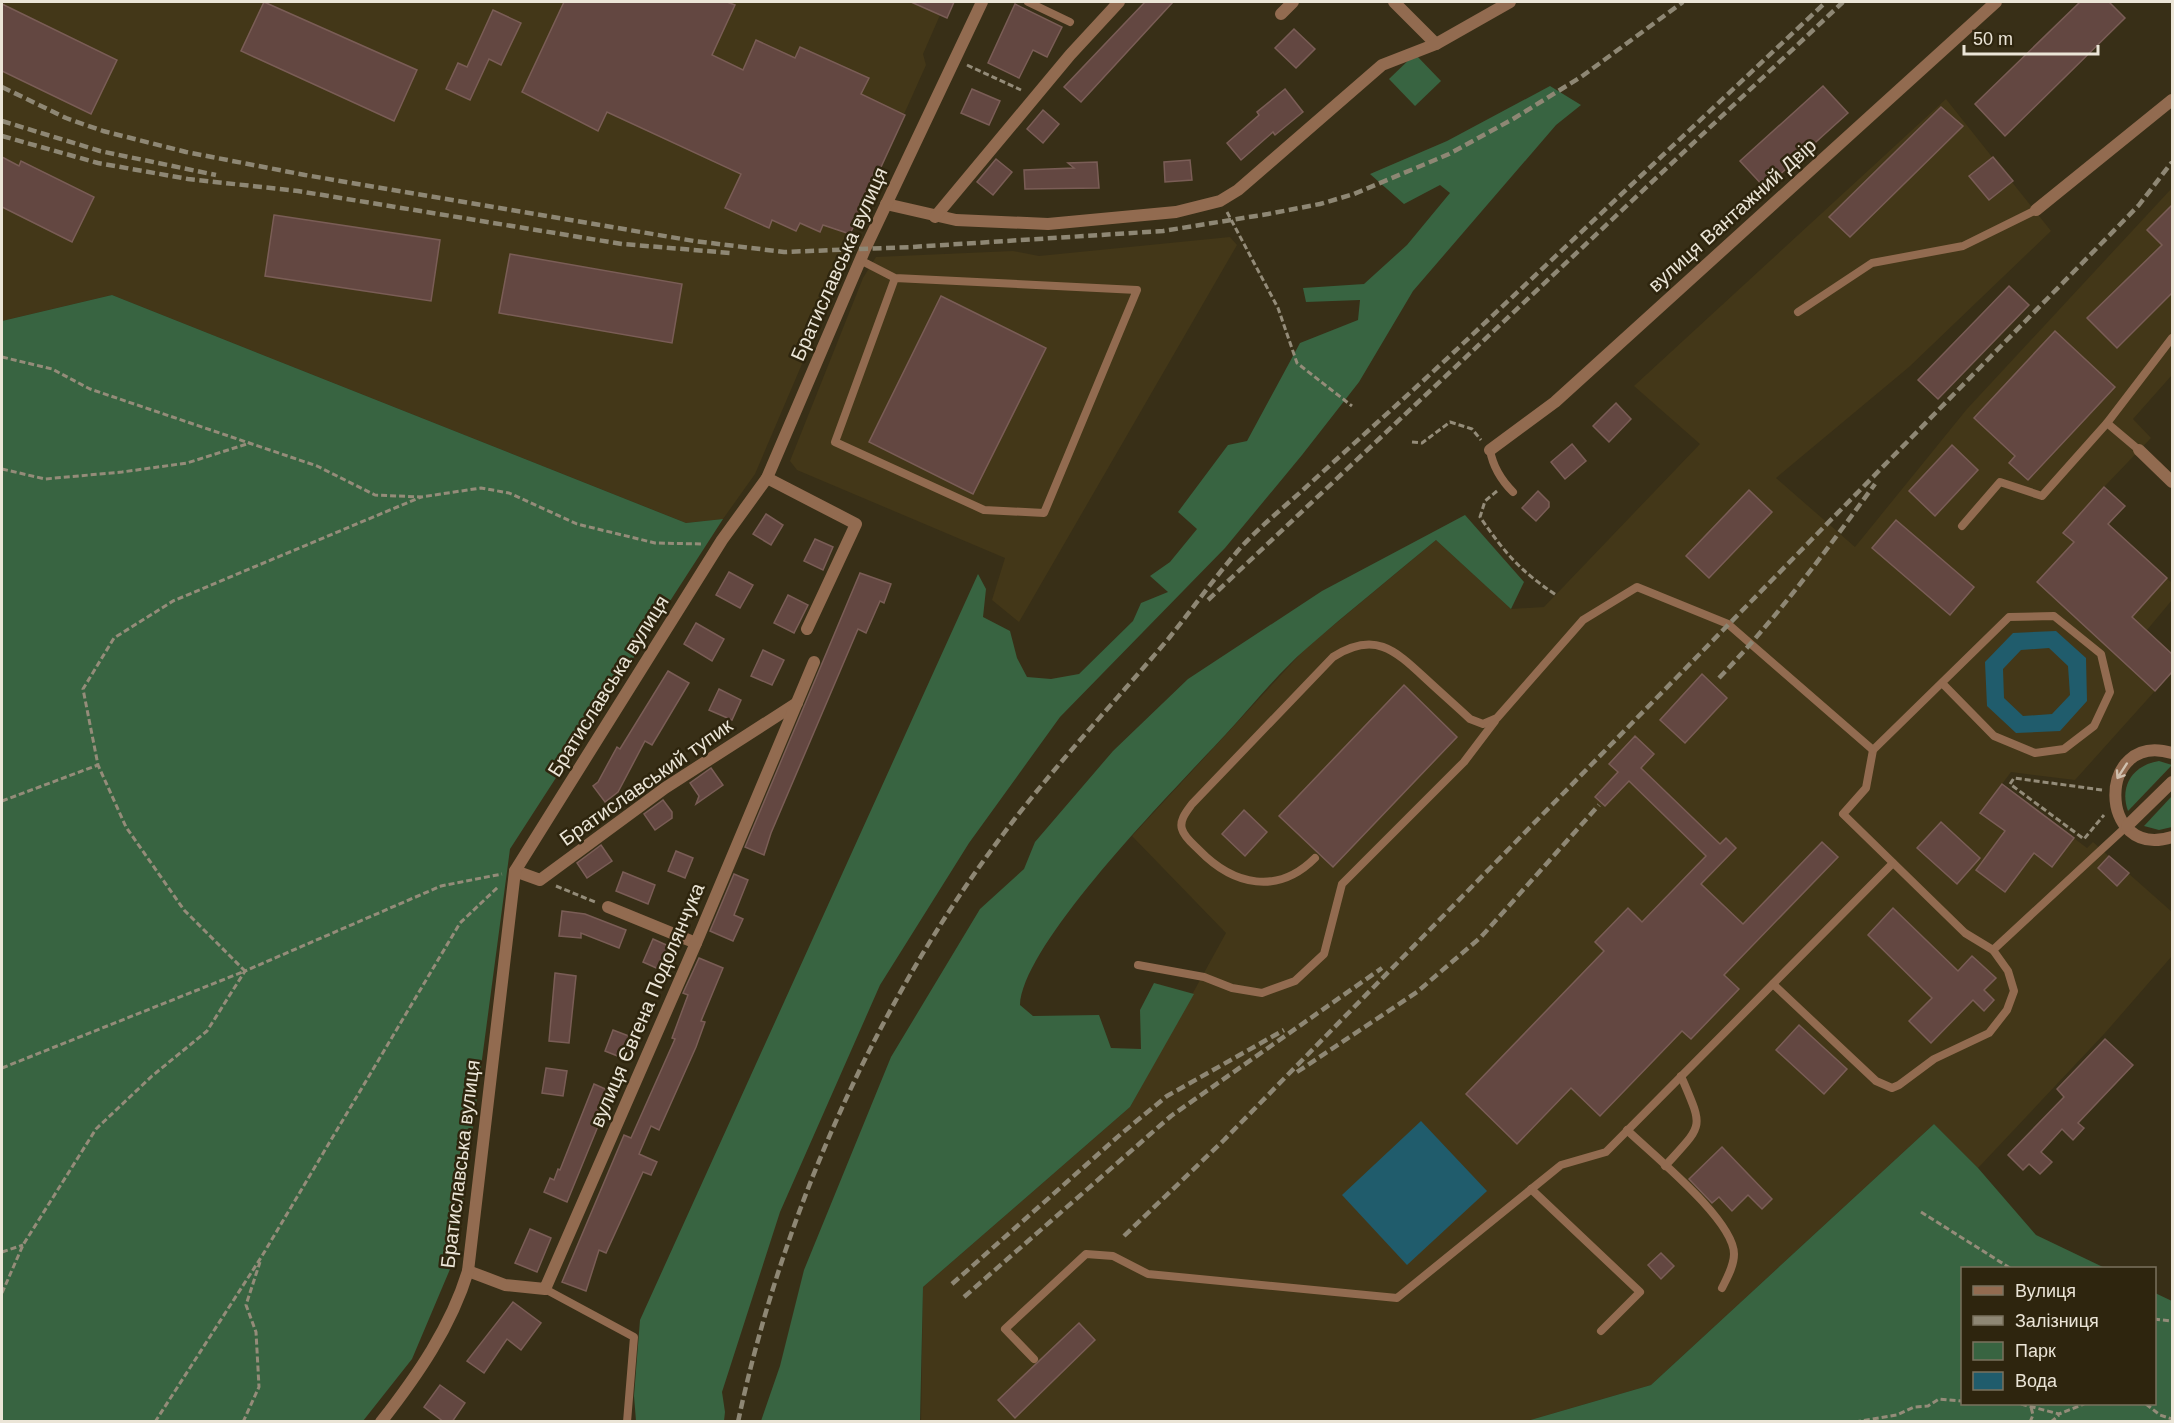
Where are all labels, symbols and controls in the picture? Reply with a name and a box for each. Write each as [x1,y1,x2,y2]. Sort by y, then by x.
scale bar [1964,18,2098,56]
text: 50 m [1973,29,2013,49]
street label: вулиця Вантажний Двір [1644,134,1820,296]
street label: Братиславська вулиця [786,164,892,364]
street label: Братиславська вулиця [543,591,673,781]
street label: Братиславський тупик [555,714,737,850]
one-way arrow [2116,763,2129,780]
street label: вулиця Євгена Подолянчука [586,879,709,1130]
street label: Братиславська вулиця [436,1059,484,1269]
legend [1961,1267,2156,1405]
text: Вулиця [2015,1281,2076,1301]
text: Залізниця [2015,1311,2099,1331]
text: Парк [2015,1341,2056,1361]
text: Вода [2015,1371,2058,1391]

